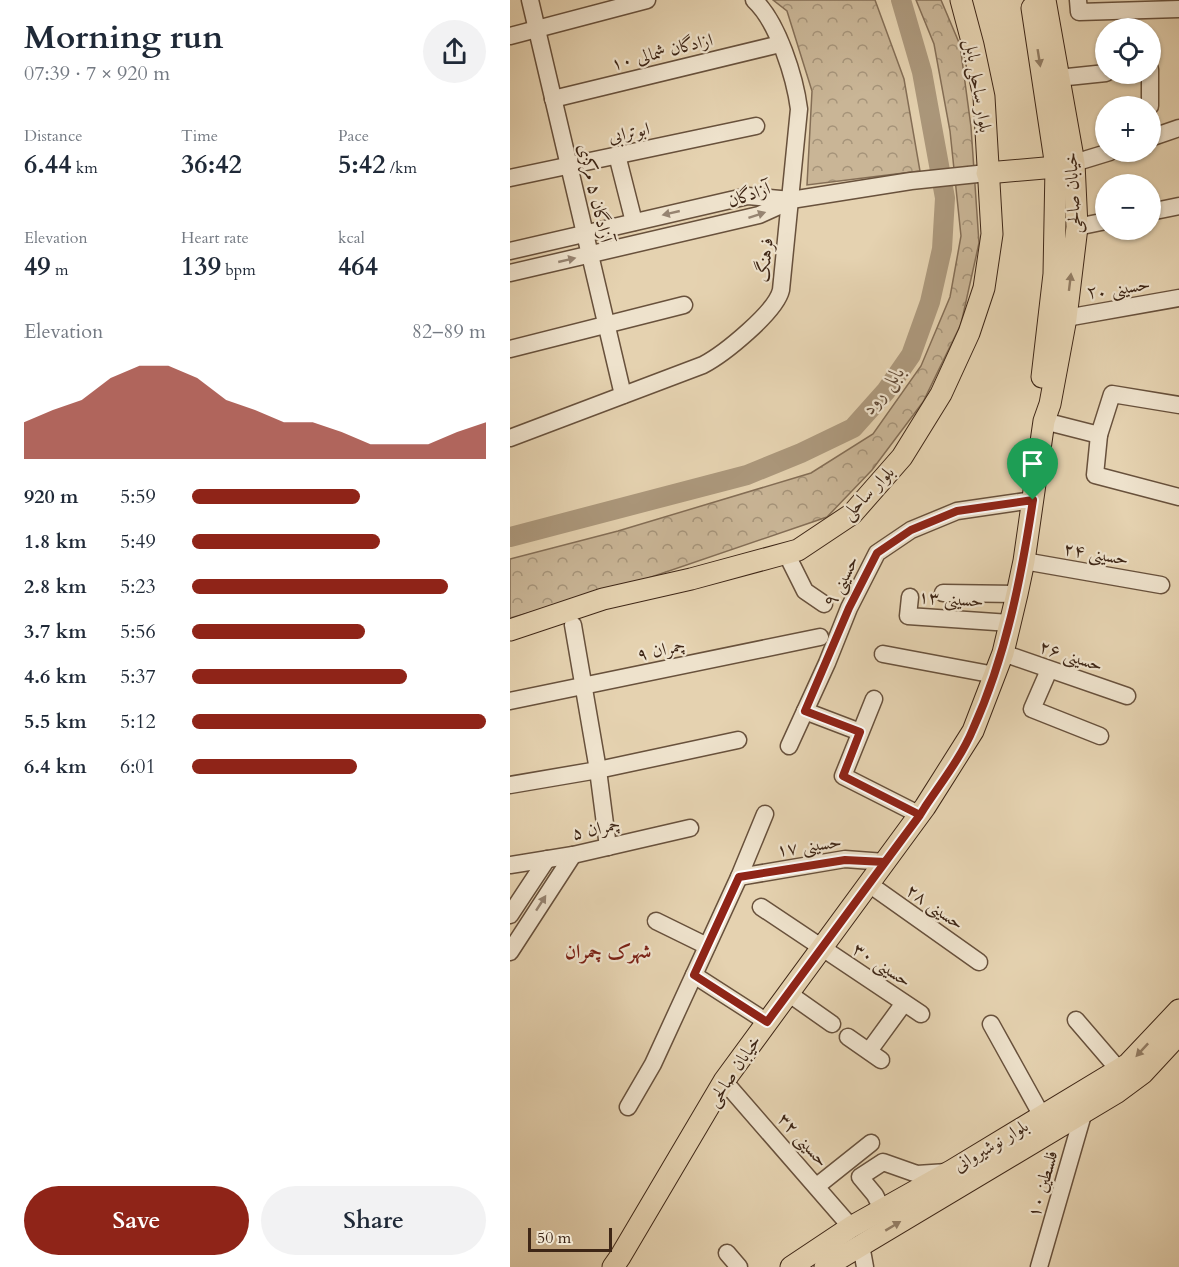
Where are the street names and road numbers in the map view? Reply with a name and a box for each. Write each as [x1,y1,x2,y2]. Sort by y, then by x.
street label: ازادگان شمالی ۱۰ [608,27,716,77]
street label: بلوار ساحلی بابل [958,37,998,135]
street label: ابوترابی [606,116,652,150]
street label: آزادگان ۵ مرکزی [571,141,619,247]
street label: خيابان صالحی [1058,152,1088,234]
street label: آزادگان [724,175,776,214]
street label: فرهنگ [750,237,780,283]
street label: حسینی ٢٠ [1086,271,1152,307]
street label: بلوار ساحلی [836,460,900,526]
street label: حسینی ۲۴ [1062,536,1130,572]
street label: حسینی ٩ [819,551,865,611]
street label: حسینی ۱۳ [918,584,984,614]
street label: چمران ۹ [634,633,688,667]
street label: حسینی ۲۶ [1036,634,1106,678]
street label: چمران ۵ [569,812,623,846]
street label: حسینی ۱۷ [775,829,843,863]
street label: حسینی ۲۸ [901,878,969,936]
street label: حسینی ۳۰ [848,937,916,993]
street label: خيابان صالحی [701,1030,767,1112]
street label: حسینی ۳۲ [772,1107,834,1173]
street label: بلوار نوشیروانی [949,1114,1033,1178]
street label: فلسطین ۱۰ [1022,1148,1064,1220]

